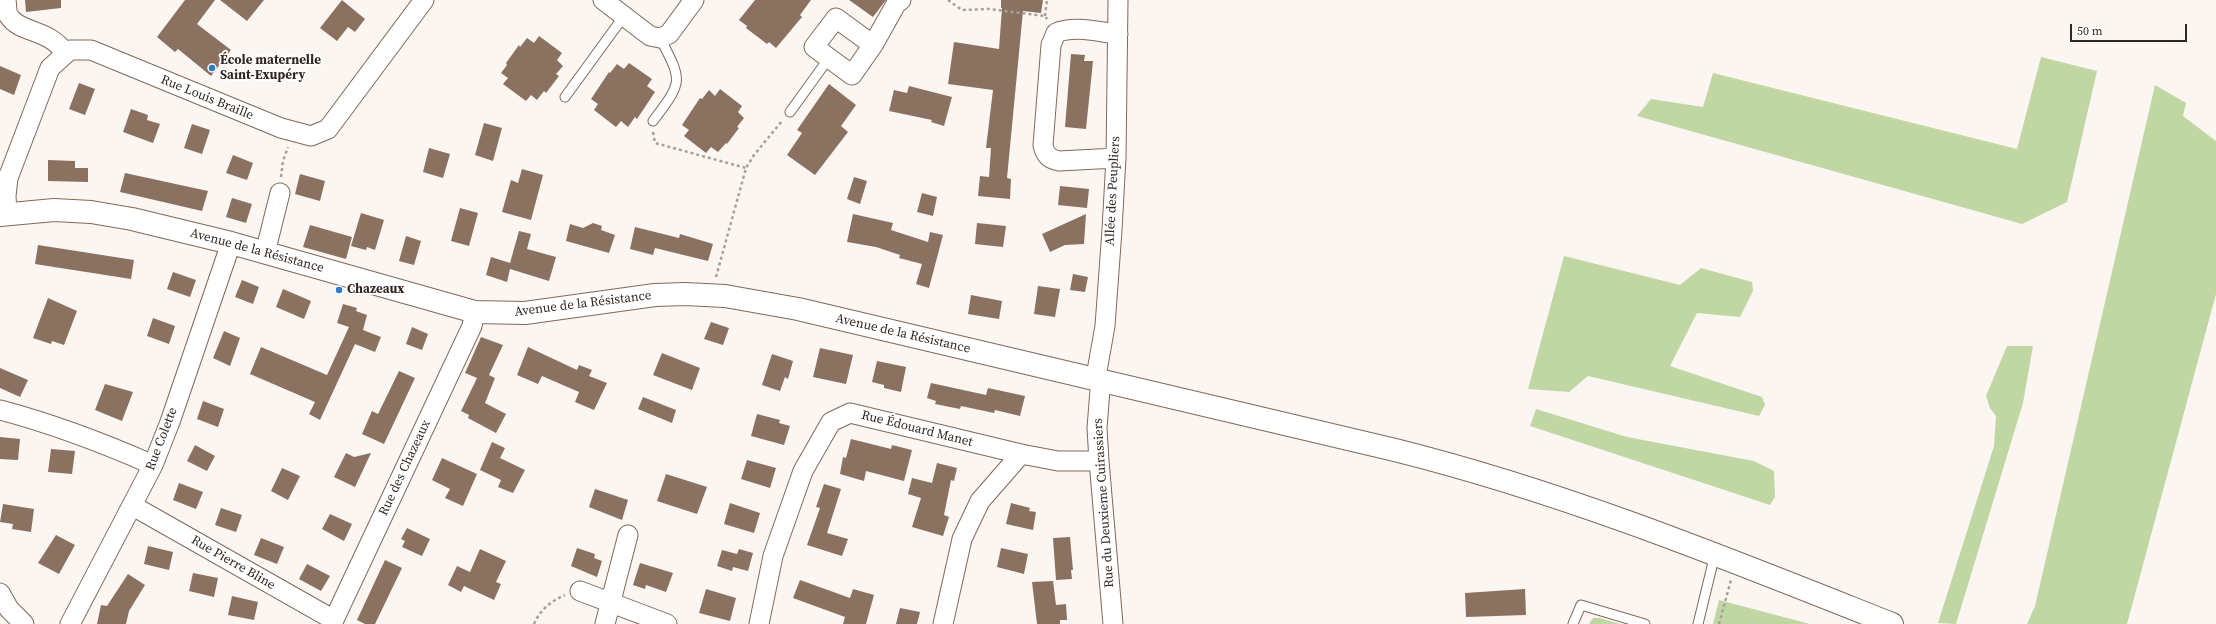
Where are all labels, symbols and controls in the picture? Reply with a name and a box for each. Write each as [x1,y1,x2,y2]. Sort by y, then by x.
scale bar [2072,16,2189,42]
text: 50 m [2077,23,2103,39]
place label: École maternelle Saint-Exupéry [220,53,321,84]
marker: École maternelle Saint-Exupéry [207,63,217,73]
street label: Rue Louis Braille [158,72,256,124]
street label: Allée des Peupliers [1102,136,1124,246]
street label: Avenue de la Résistance [188,226,326,276]
place label: Chazeaux [347,282,405,298]
marker: Chazeaux [334,285,344,295]
street label: Avenue de la Résistance [514,288,652,320]
street label: Avenue de la Résistance [834,311,972,357]
street label: Rue Colette [143,405,181,473]
street label: Rue Édouard Manet [860,408,974,450]
street label: Rue des Chazeaux [376,417,434,519]
street label: Rue du Deuxieme Cuirassiers [1090,418,1118,588]
street label: Rue Pierre Bline [188,533,278,593]

